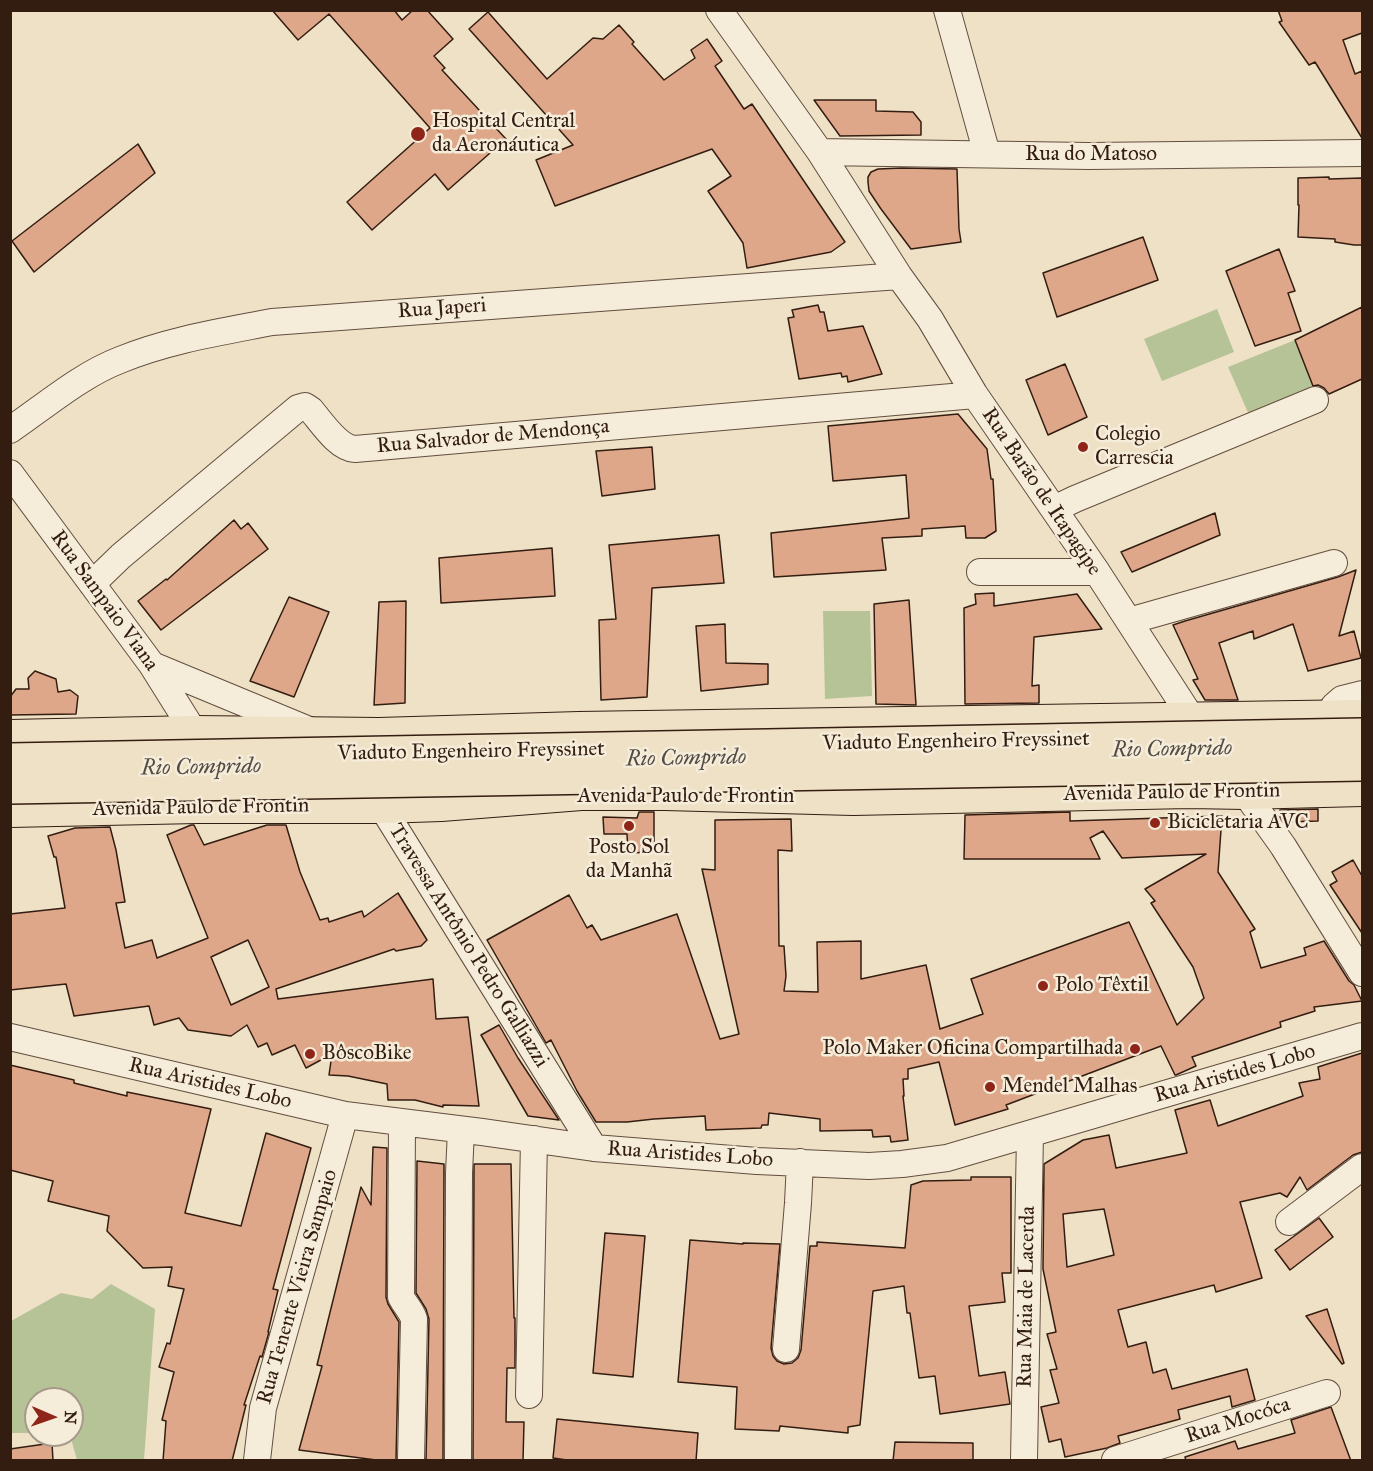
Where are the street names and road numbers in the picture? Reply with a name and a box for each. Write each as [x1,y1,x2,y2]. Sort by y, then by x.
street label: Rua do Matoso [1025,142,1157,168]
street label: Rua Japeri [397,293,487,325]
street label: Rua Barão de Itapagipe [976,403,1106,581]
street label: Rua Salvador de Mendonça [375,414,611,460]
street label: Rua Sampaio Viana [45,526,163,676]
street label: Viaduto Engenheiro Freyssinet [822,727,1090,757]
street label: Viaduto Engenheiro Freyssinet [337,737,605,767]
street label: Avenida Paulo de Frontin [1063,779,1281,807]
street label: Avenida Paulo de Frontin [578,784,794,810]
street label: Avenida Paulo de Frontin [92,794,310,822]
street label: Travessa Antônio Pedro Galliazzi [382,819,554,1073]
street label: Rua Aristides Lobo [1152,1039,1318,1109]
street label: Rua Aristides Lobo [126,1053,294,1115]
street label: Rua Aristides Lobo [606,1137,774,1173]
street label: Rua Tenente Vieira Sampaio [252,1167,344,1407]
street label: Rua Maia de Lacerda [1013,1206,1041,1388]
street label: Rua Mocóca [1182,1392,1294,1450]

